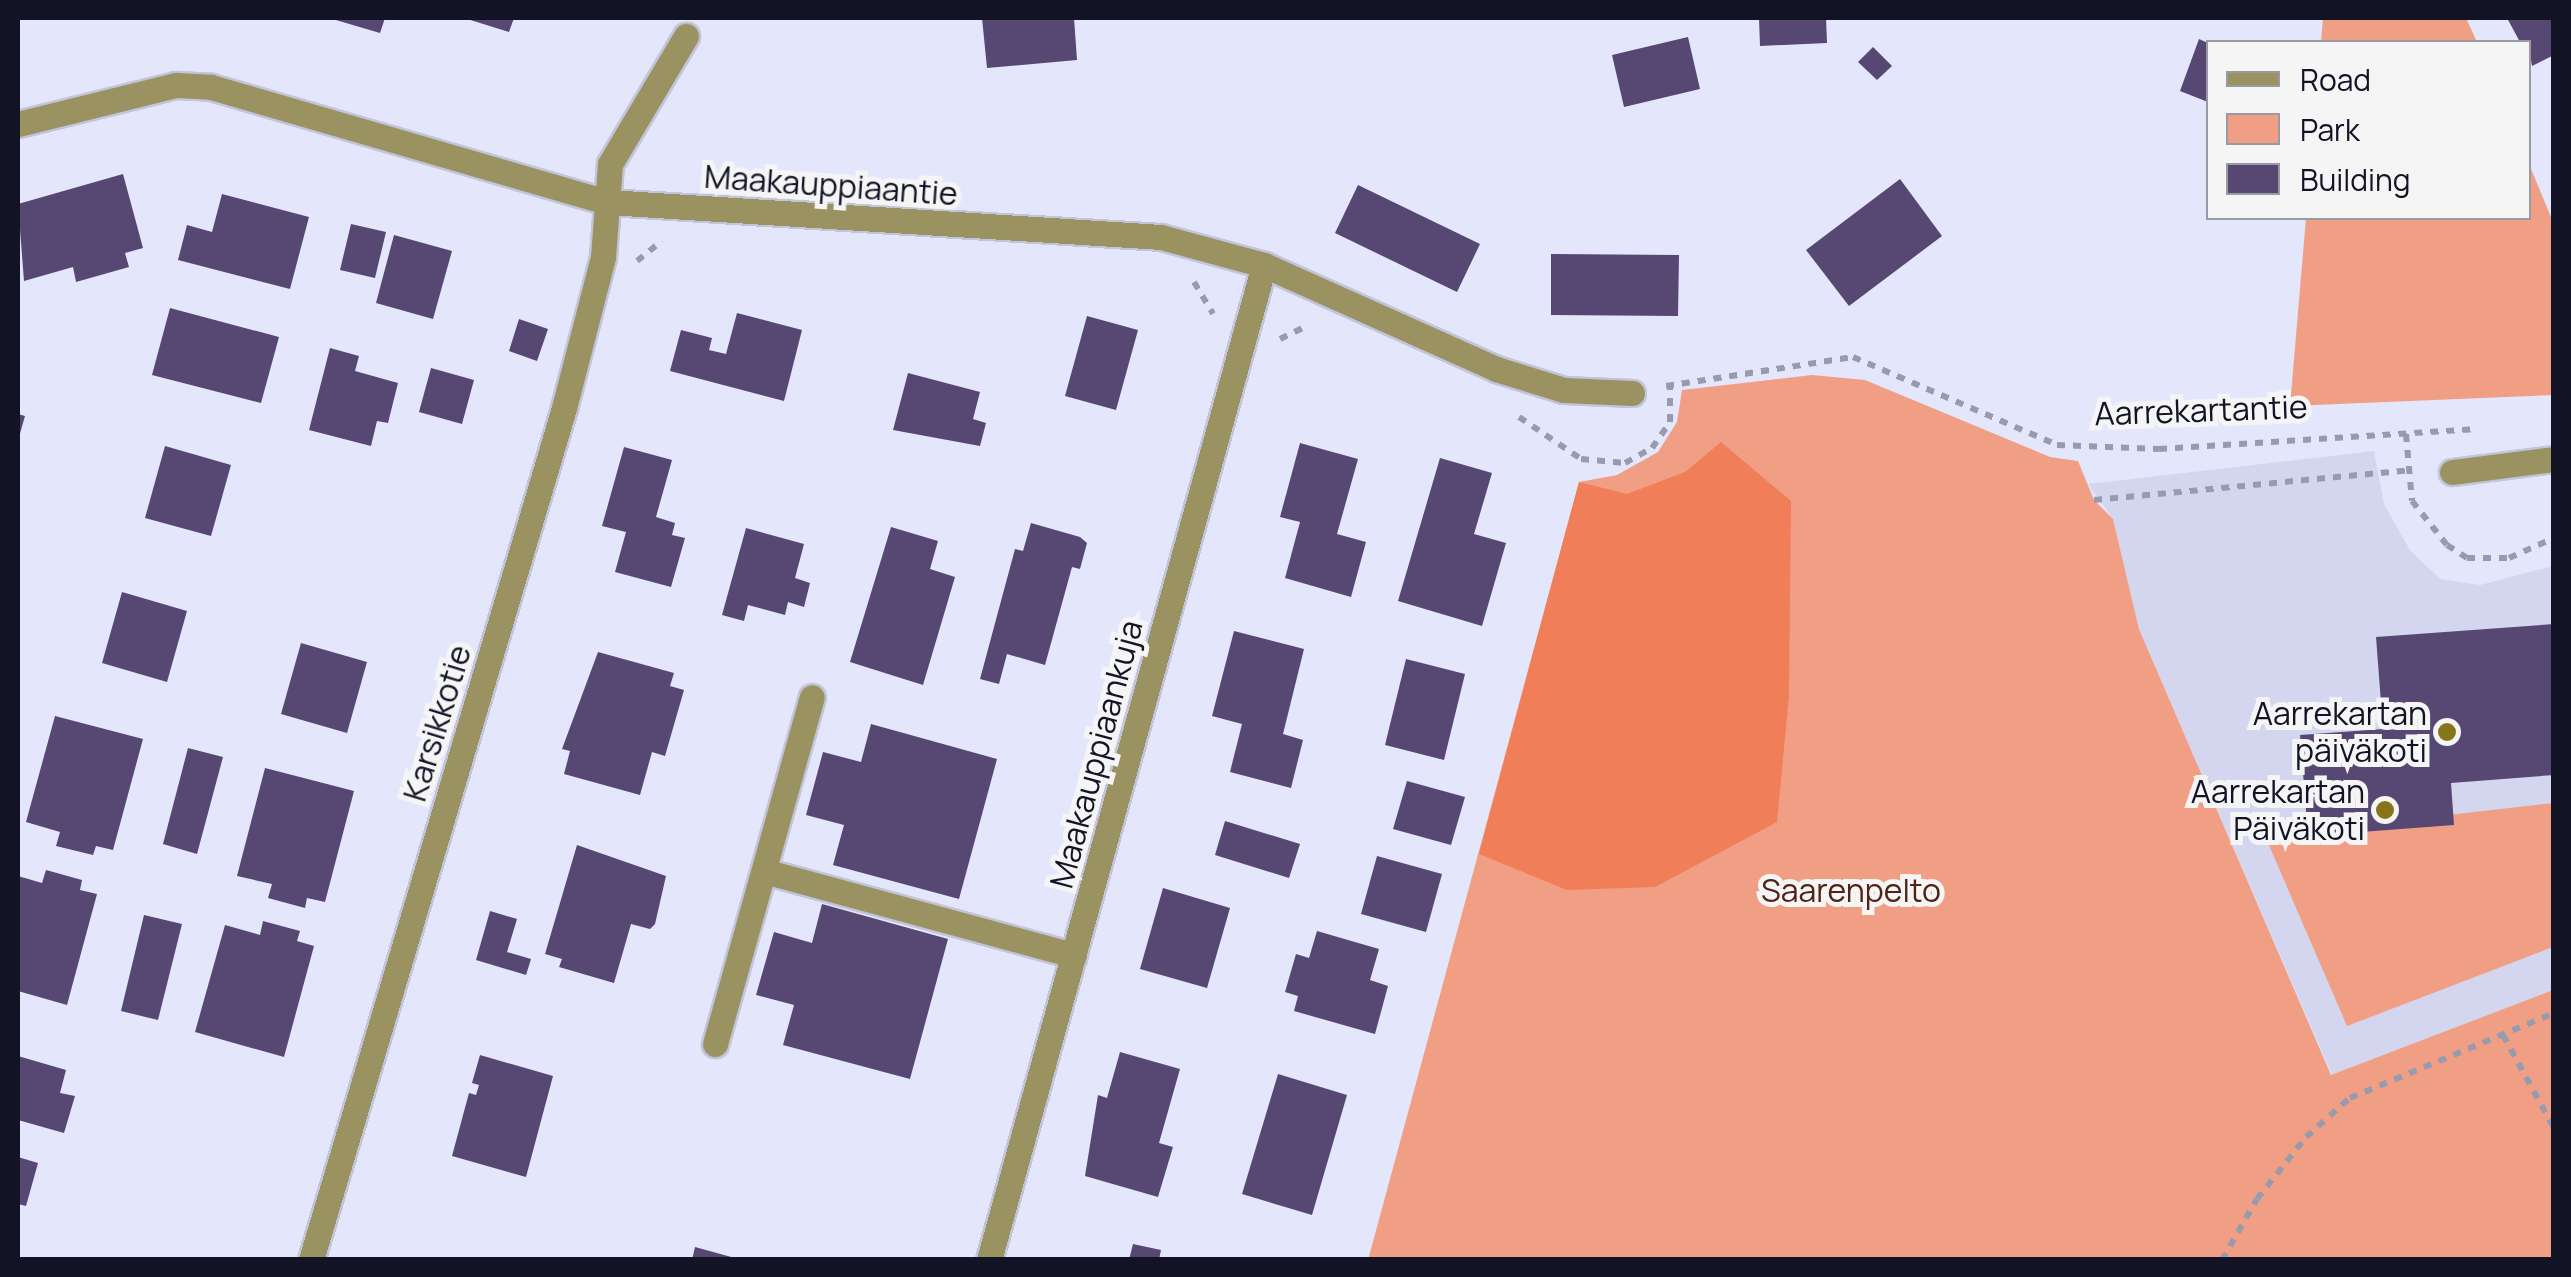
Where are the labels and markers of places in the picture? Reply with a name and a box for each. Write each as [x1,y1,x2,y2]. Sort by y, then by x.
place label: Aarrekartan päiväkoti [2253,695,2427,770]
marker: Aarrekartan päiväkoti [2436,721,2458,743]
place label: Aarrekartan Päiväkoti [2191,773,2365,848]
marker: Aarrekartan Päiväkoti [2374,799,2396,821]

